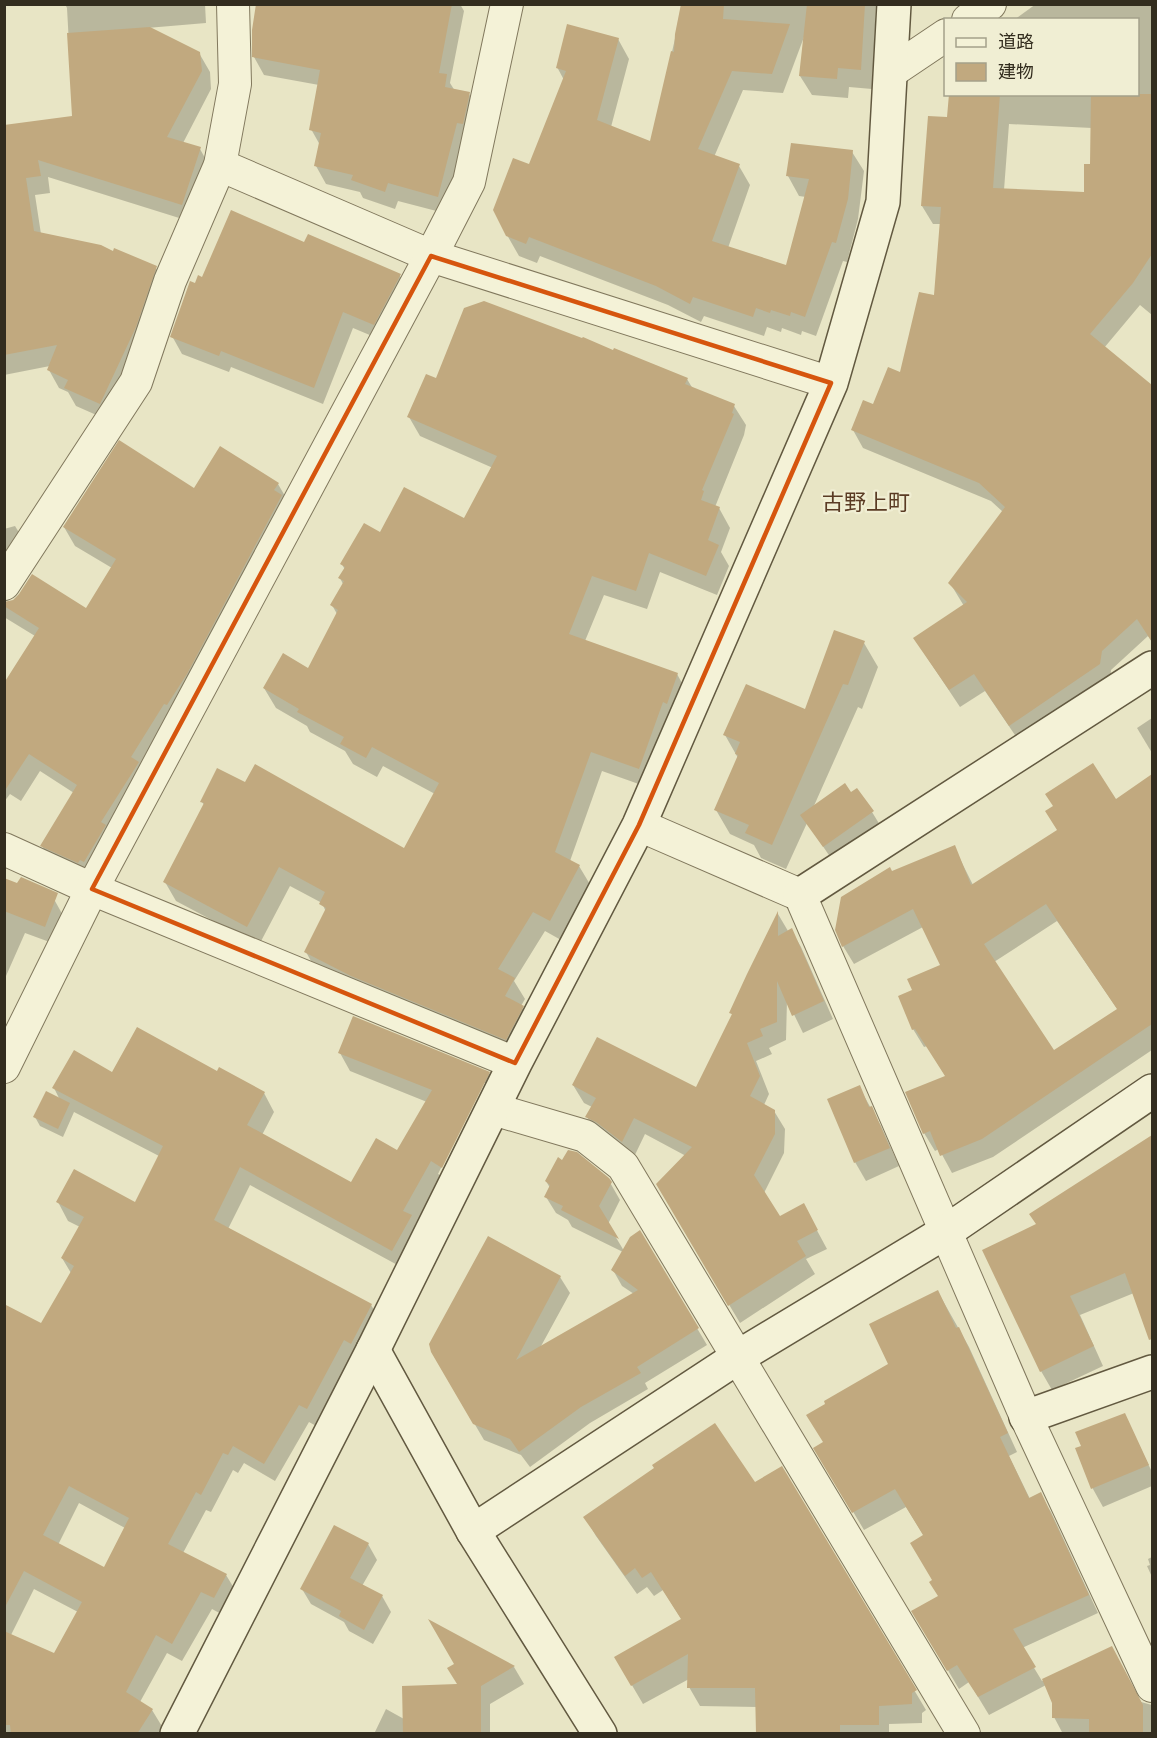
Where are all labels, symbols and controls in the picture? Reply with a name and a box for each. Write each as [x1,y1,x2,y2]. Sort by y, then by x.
legend [944,18,1139,96]
text: 道路 [998,32,1034,52]
text: 建物 [998,62,1034,82]
district label: 古野上町 [822,490,910,515]

